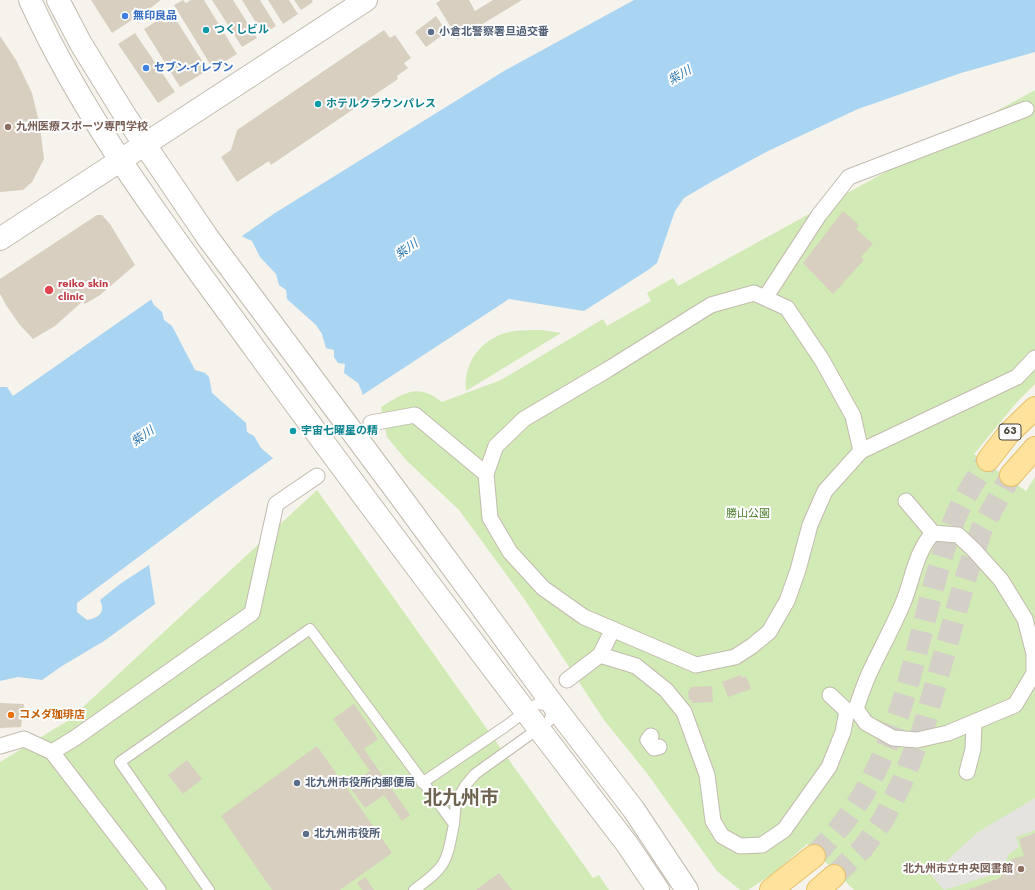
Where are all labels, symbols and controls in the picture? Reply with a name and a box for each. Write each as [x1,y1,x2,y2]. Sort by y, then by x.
place label: 無印良品 [133,9,177,23]
marker: 無印良品 [120,11,130,21]
place label: つくしビル [214,23,269,37]
marker: つくしビル [201,25,211,35]
place label: 小倉北警察署旦過交番 [439,25,549,39]
marker: 小倉北警察署旦過交番 [426,27,436,37]
place label: セブン-イレブン [154,61,233,75]
marker: セブン-イレブン [141,63,151,73]
water label: 紫川 [666,64,694,88]
place label: ホテルクラウンパレス [326,97,436,111]
marker: ホテルクラウンパレス [313,99,323,109]
place label: 九州医療スポーツ専門学校 [16,120,148,134]
marker: 九州医療スポーツ専門学校 [3,122,13,132]
water label: 紫川 [393,237,421,263]
place label: reiko skin clinic [58,277,108,303]
marker: reiko skin clinic [43,284,55,296]
water label: 紫川 [129,424,157,450]
place label: 宇宙七曜星の精 [301,424,378,438]
road number: 63 [999,424,1021,440]
marker: 宇宙七曜星の精 [288,426,298,436]
park label: 勝山公園 [726,507,770,521]
place label: コメダ珈琲店 [19,708,85,722]
marker: コメダ珈琲店 [6,710,16,720]
place label: 北九州市役所内郵便局 [305,776,415,790]
marker: 北九州市役所内郵便局 [292,778,302,788]
district label: 北九州市 [423,788,499,810]
place label: 北九州市役所 [314,827,380,841]
marker: 北九州市役所 [301,829,311,839]
place label: 北九州市立中央図書館 [903,862,1013,876]
marker: 北九州市立中央図書館 [1016,864,1026,874]

